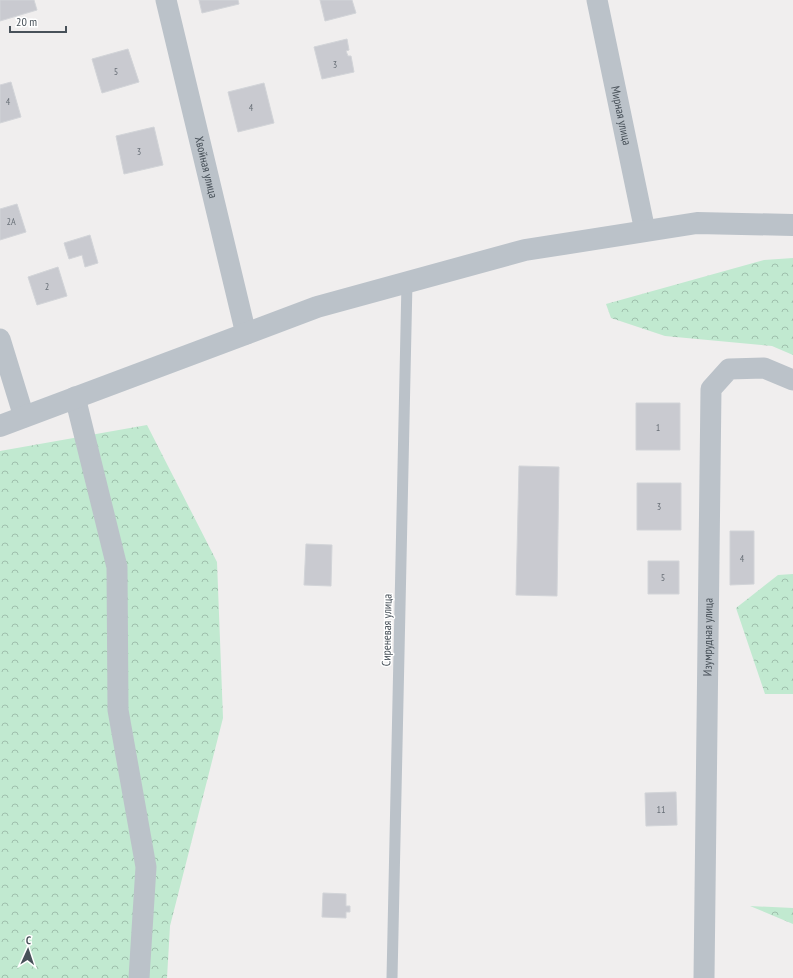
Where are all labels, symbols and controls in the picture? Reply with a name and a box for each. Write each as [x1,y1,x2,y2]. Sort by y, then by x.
scale bar [10,8,66,34]
text: 20 m [16,14,37,29]
house number: 3 [333,58,337,71]
house number: 5 [114,65,118,78]
street label: Мирная улица [608,85,635,147]
house number: 4 [6,95,11,108]
house number: 4 [249,101,254,114]
street label: Хвойная улица [192,135,221,200]
house number: 3 [137,145,141,158]
house number: 2А [6,215,16,228]
house number: 2 [45,280,49,293]
house number: 1 [656,421,660,434]
house number: 3 [657,500,661,513]
house number: 4 [740,552,745,565]
house number: 5 [661,571,665,584]
street label: Сиреневая улица [378,593,395,666]
street label: Изумрудная улица [700,598,716,676]
house number: 11 [657,803,666,816]
north arrow [8,930,48,970]
text: С [26,933,31,947]

